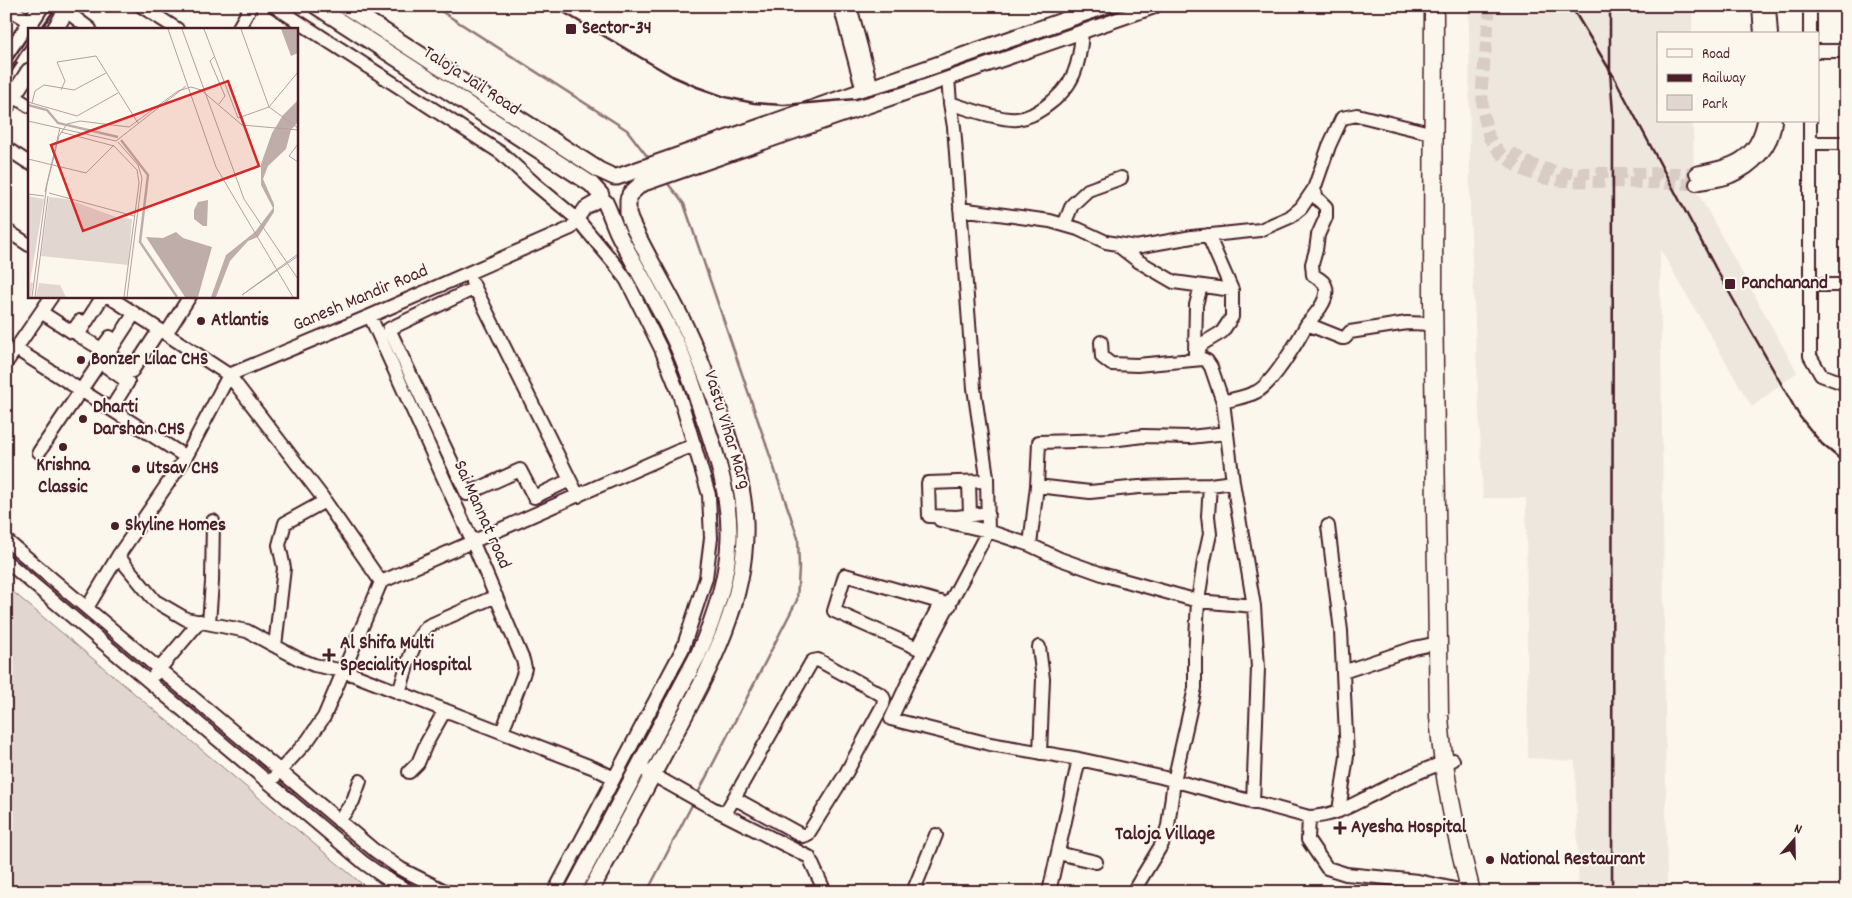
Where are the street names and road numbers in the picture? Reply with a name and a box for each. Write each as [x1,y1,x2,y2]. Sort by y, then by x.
street label: Taloja Jail Road [417,40,525,124]
street label: Ganesh Mandir Road [289,258,433,340]
street label: Vastu Vihar Marg [695,367,757,493]
street label: Sai Mannat road [445,456,517,574]

